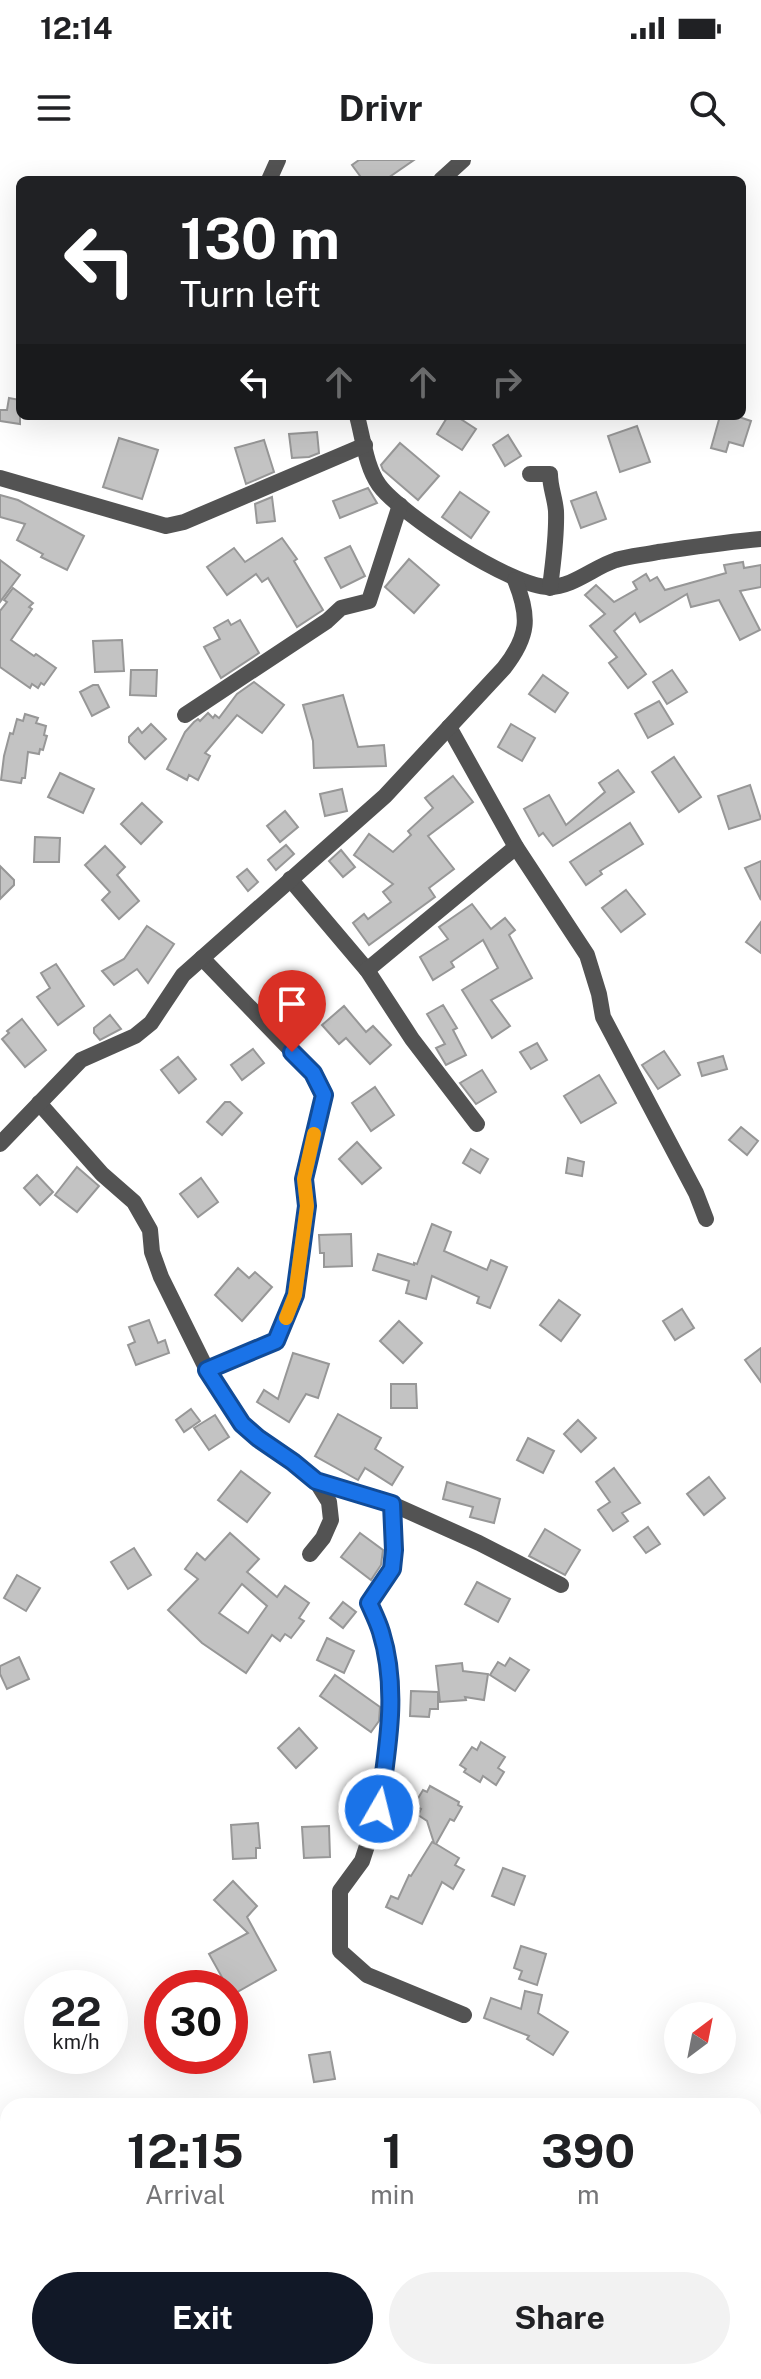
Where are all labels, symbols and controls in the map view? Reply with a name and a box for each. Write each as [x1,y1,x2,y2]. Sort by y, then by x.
text: 12:14 [40,10,113,46]
icon: menu [32,86,76,130]
icon: search [685,86,729,130]
text: Drivr [339,87,422,129]
text: 130 m [180,206,340,272]
icon: left [48,208,152,312]
text: Turn left [180,273,321,315]
icon: left [233,360,277,404]
icon: ahead [317,360,361,404]
icon: ahead [401,360,445,404]
icon: right [485,360,529,404]
pin [258,970,326,1052]
icon: arrive [270,982,314,1026]
position arrow [337,1767,421,1851]
speed limit sign: 30 [144,1970,248,2074]
text: 22 [51,1988,101,2035]
north arrow [664,2002,736,2074]
map controls [664,2002,736,2074]
text: km/h [52,2030,100,2054]
text: 12:15 [127,2122,244,2179]
text: 1 [382,2122,403,2179]
text: 390 [541,2122,635,2179]
text: Arrival [145,2179,225,2210]
text: min [370,2179,414,2210]
text: m [577,2179,599,2210]
button: Exit [32,2272,373,2364]
button: Share [389,2272,730,2364]

